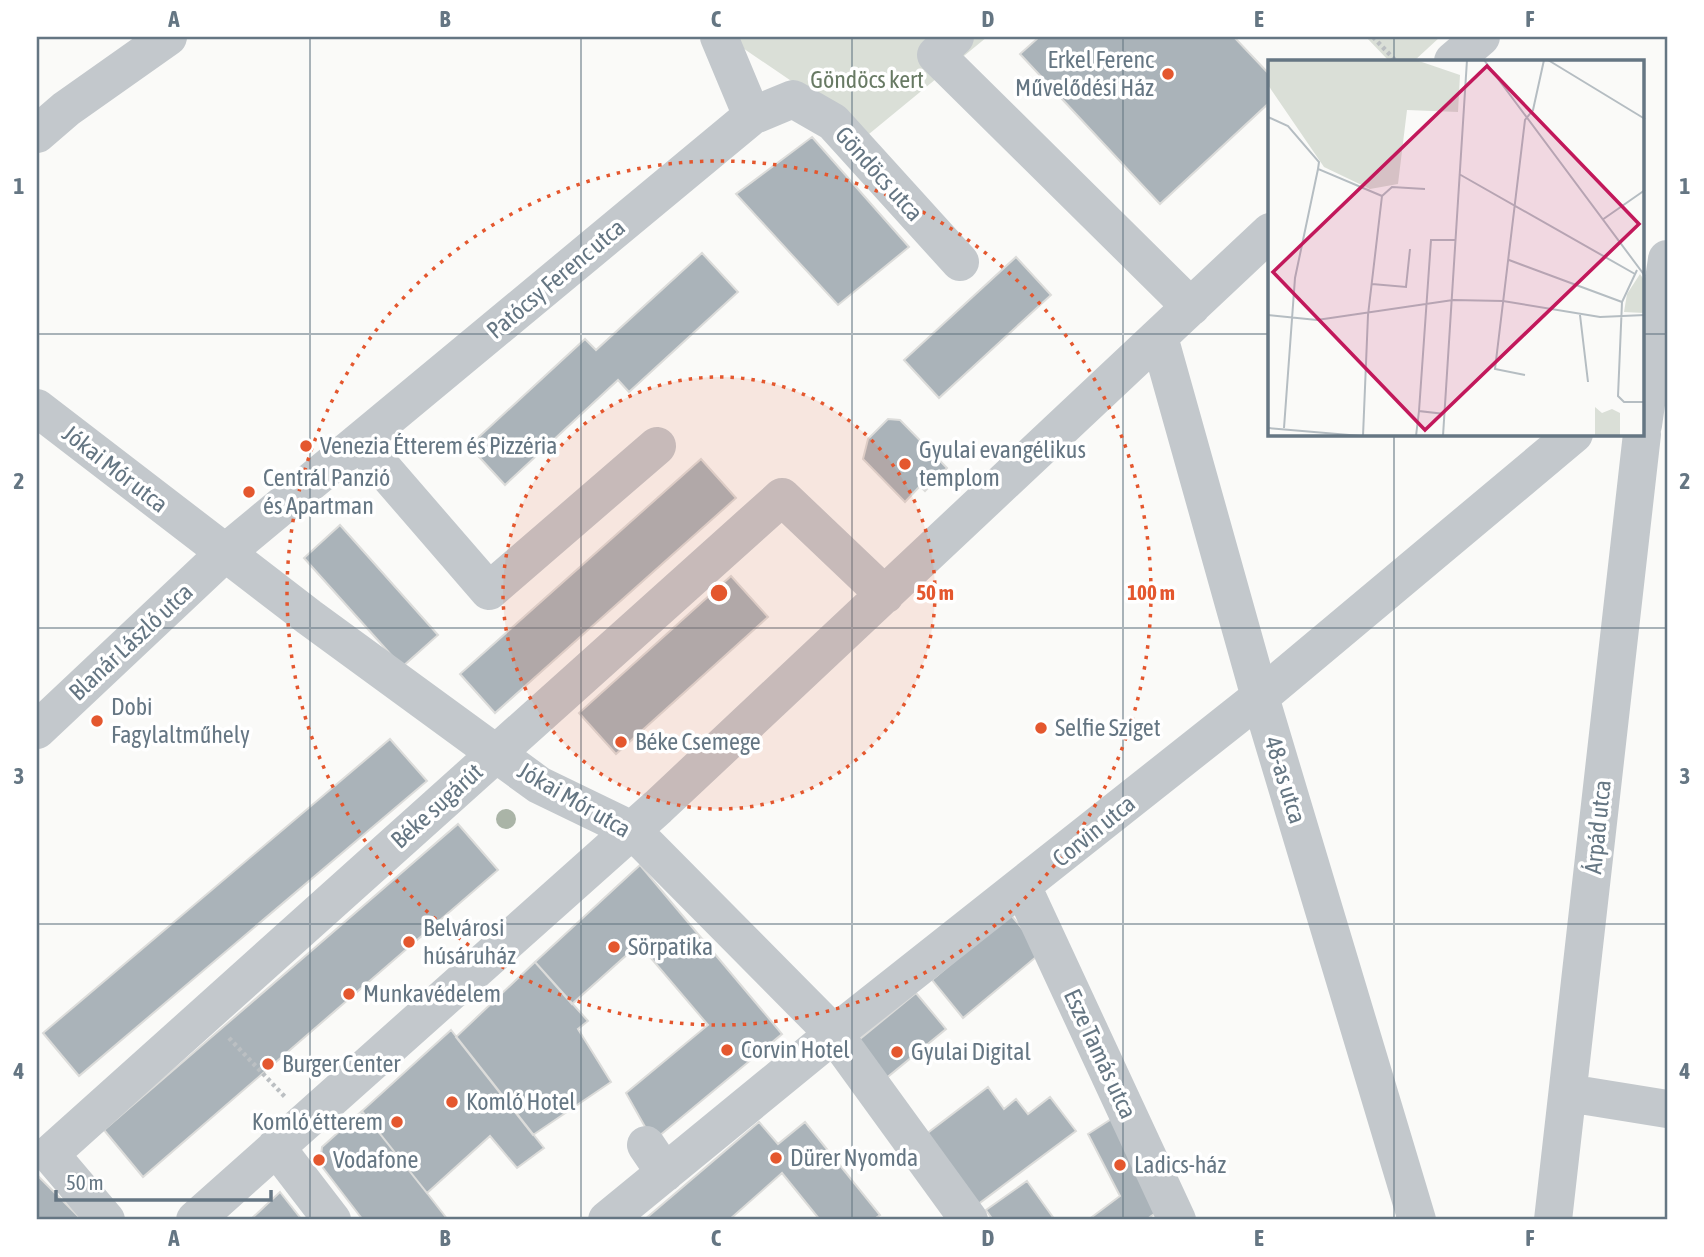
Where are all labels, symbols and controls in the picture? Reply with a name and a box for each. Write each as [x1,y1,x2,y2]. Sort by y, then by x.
text: A [167,6,180,32]
text: B [440,6,451,32]
text: C [711,6,722,32]
text: D [982,6,995,32]
text: E [1254,6,1264,32]
text: F [1525,6,1535,32]
place label: Erkel Ferenc Művelődési Ház [1015,46,1154,101]
inset map [1268,60,1644,436]
park label: Göndöcs kert [810,66,924,93]
marker: Erkel Ferenc Művelődési Ház [1160,66,1176,82]
street label: Göndöcs utca [830,121,929,226]
text: 1 [14,173,25,199]
text: 1 [1680,173,1691,199]
street label: Patócsy Ferenc utca [481,213,630,344]
street label: Jókai Mór utca [58,419,173,518]
place label: Venezia Étterem és Pizzéria [320,432,557,459]
place label: Gyulai evangélikus templom [919,436,1086,491]
marker: Venezia Étterem és Pizzéria [298,438,314,454]
marker: Gyulai evangélikus templom [897,456,913,472]
place label: Centrál Panzió és Apartman [263,464,390,519]
text: 2 [14,468,24,494]
text: 2 [1680,468,1690,494]
marker: Centrál Panzió és Apartman [241,484,257,500]
street label: Blanár László utca [63,578,198,706]
text: 50 m [916,580,954,604]
text: 100 m [1127,580,1175,604]
centre of rings [707,581,731,605]
place label: Dobi Fagylaltműhely [111,693,250,748]
marker: Dobi Fagylaltműhely [89,713,105,729]
place label: Selfie Sziget [1055,714,1161,741]
marker: Selfie Sziget [1033,720,1049,736]
place label: Béke Csemege [635,728,761,755]
street label: 48-as utca [1259,733,1312,827]
marker: Béke Csemege [613,734,629,750]
street label: Jókai Mór utca [513,756,635,843]
street label: Béke sugárút [386,758,488,854]
text: 3 [14,763,24,789]
text: 3 [1680,763,1690,789]
street label: Árpád utca [1579,779,1616,875]
street label: Corvin utca [1047,789,1140,872]
place label: Belvárosi húsáruház [423,914,516,969]
place label: Sörpatika [628,933,713,960]
marker: Belvárosi húsáruház [401,934,417,950]
marker: Sörpatika [606,939,622,955]
place label: Munkavédelem [363,980,501,1007]
street label: Esze Tamás utca [1059,985,1142,1123]
marker: Munkavédelem [341,986,357,1002]
place label: Corvin Hotel [741,1036,850,1063]
place label: Gyulai Digital [911,1038,1031,1065]
marker: Corvin Hotel [719,1042,735,1058]
marker: Gyulai Digital [889,1044,905,1060]
place label: Burger Center [282,1050,401,1077]
marker: Burger Center [260,1056,276,1072]
text: 4 [13,1058,25,1084]
text: 4 [1679,1058,1691,1084]
place label: Komló Hotel [466,1088,576,1115]
marker: Komló Hotel [444,1094,460,1110]
place label: Komló étterem [252,1108,383,1135]
marker: Komló étterem [389,1114,405,1130]
place label: Dürer Nyomda [790,1144,918,1171]
place label: Vodafone [333,1146,418,1173]
marker: Dürer Nyomda [768,1150,784,1166]
place label: Ladics-ház [1134,1151,1226,1178]
marker: Vodafone [311,1152,327,1168]
marker: Ladics-ház [1112,1157,1128,1173]
scale bar [56,1159,271,1203]
text: 50 m [66,1170,104,1194]
text: A [167,1225,180,1251]
text: B [440,1225,451,1251]
text: C [711,1225,722,1251]
text: D [982,1225,995,1251]
text: E [1254,1225,1264,1251]
text: F [1525,1225,1535,1251]

